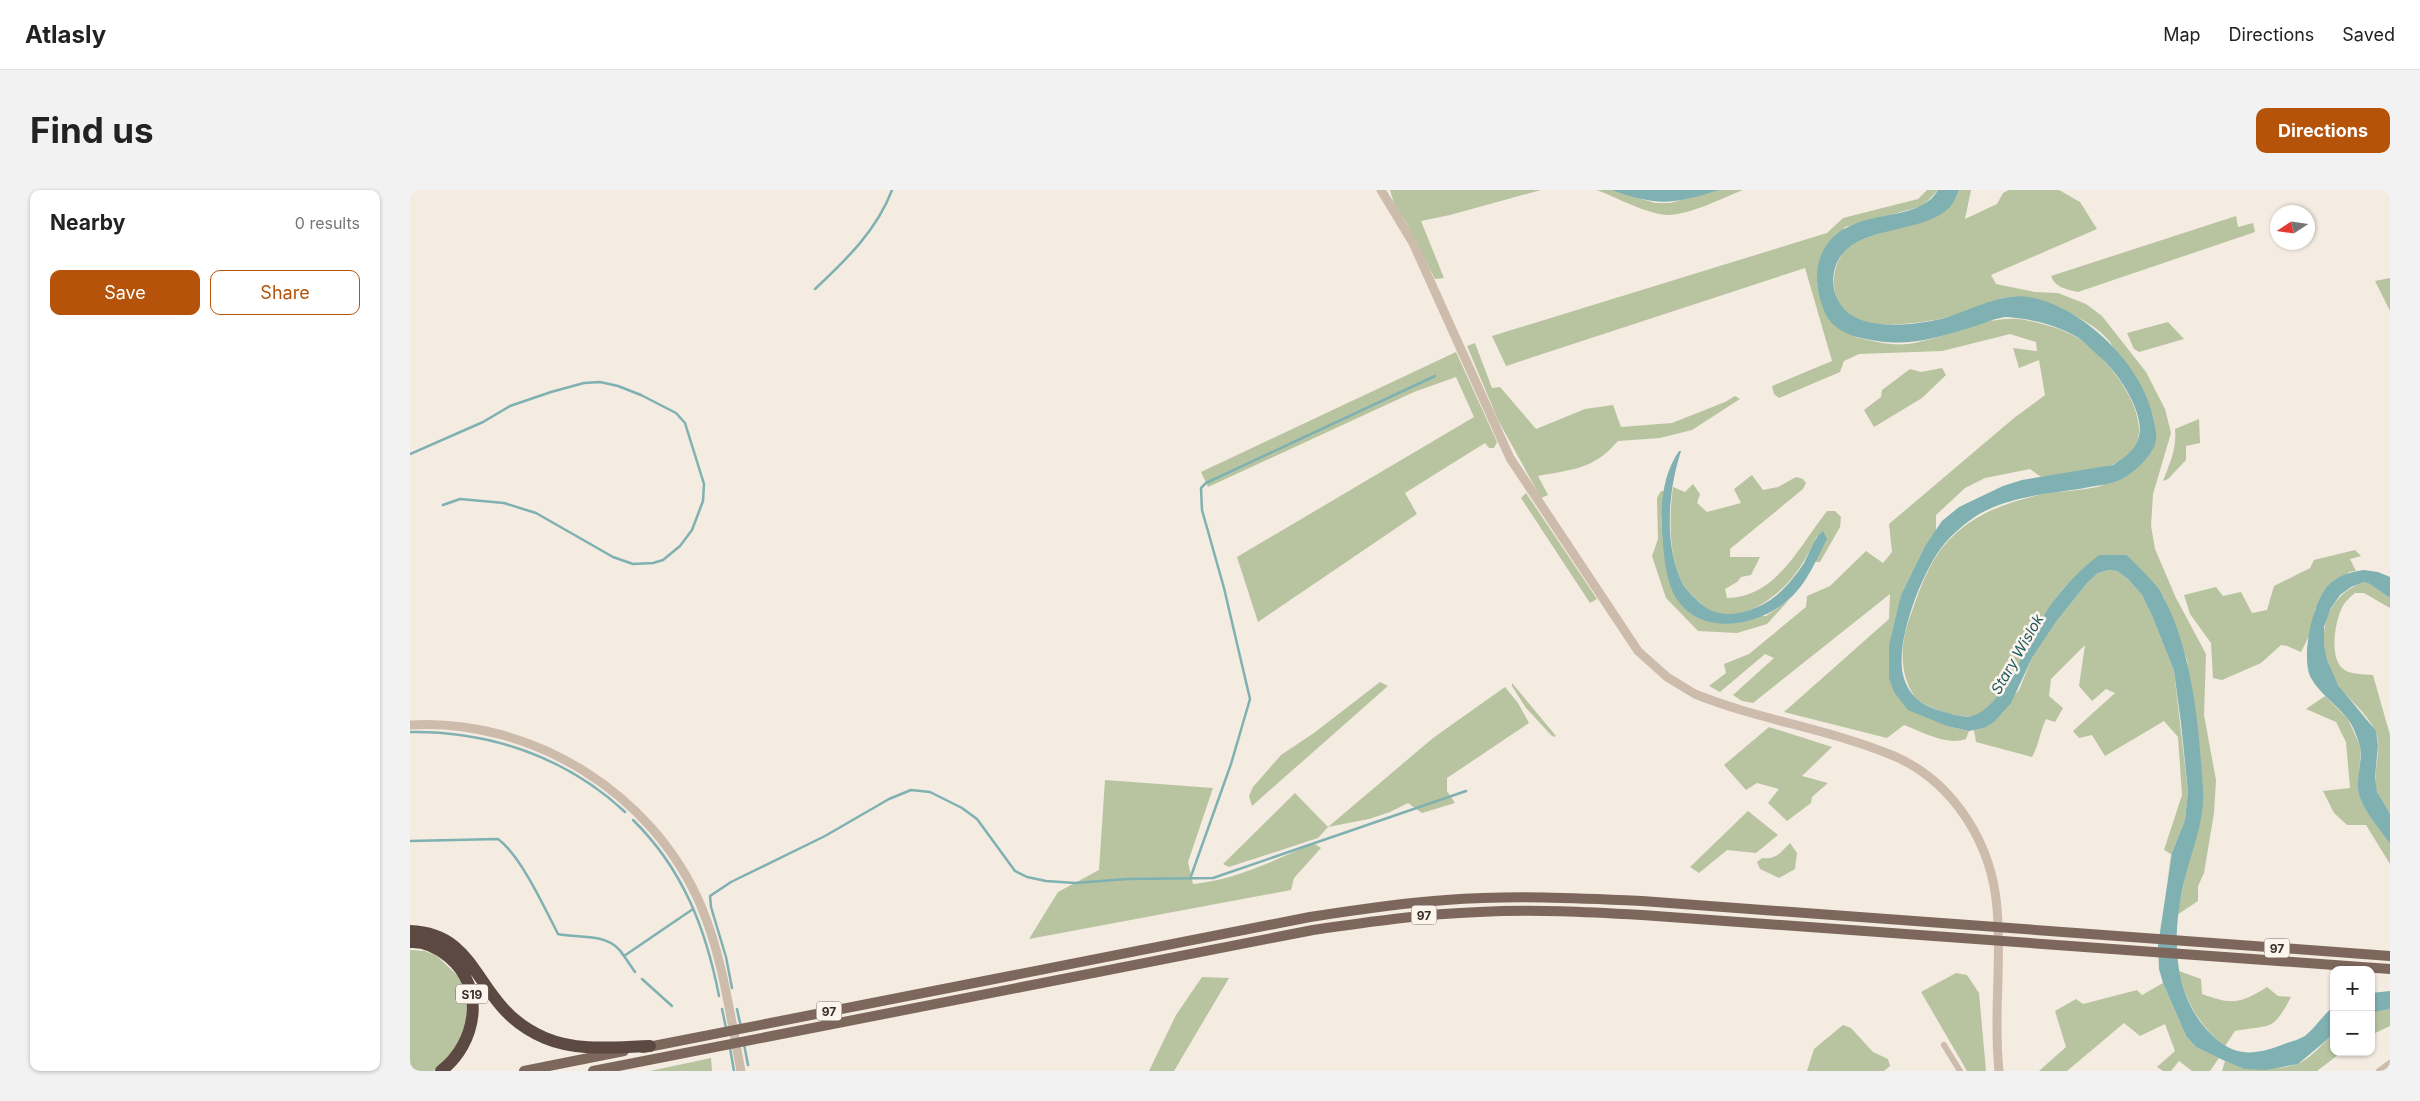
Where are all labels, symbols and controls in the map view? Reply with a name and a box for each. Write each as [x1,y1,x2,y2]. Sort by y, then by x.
text: Atlasly [25,20,106,49]
text: Map [2163,24,2201,45]
text: Directions [2229,24,2314,45]
text: Saved [2342,24,2395,45]
button: Directions [2256,108,2390,153]
text: Find us [30,109,154,151]
north arrow [2270,205,2315,250]
text: Nearby [50,210,125,235]
text: 0 results [295,213,360,233]
button: Save [50,270,200,315]
button: Share [210,270,360,315]
water label: Stary Wislok [1986,610,2048,697]
road number: 97 [1412,906,1436,924]
road number: 97 [2264,938,2290,958]
map controls [2330,966,2375,1056]
button: + [2330,966,2375,1011]
road number: S19 [456,984,488,1004]
road number: 97 [816,1001,842,1020]
button: − [2330,1011,2375,1056]

